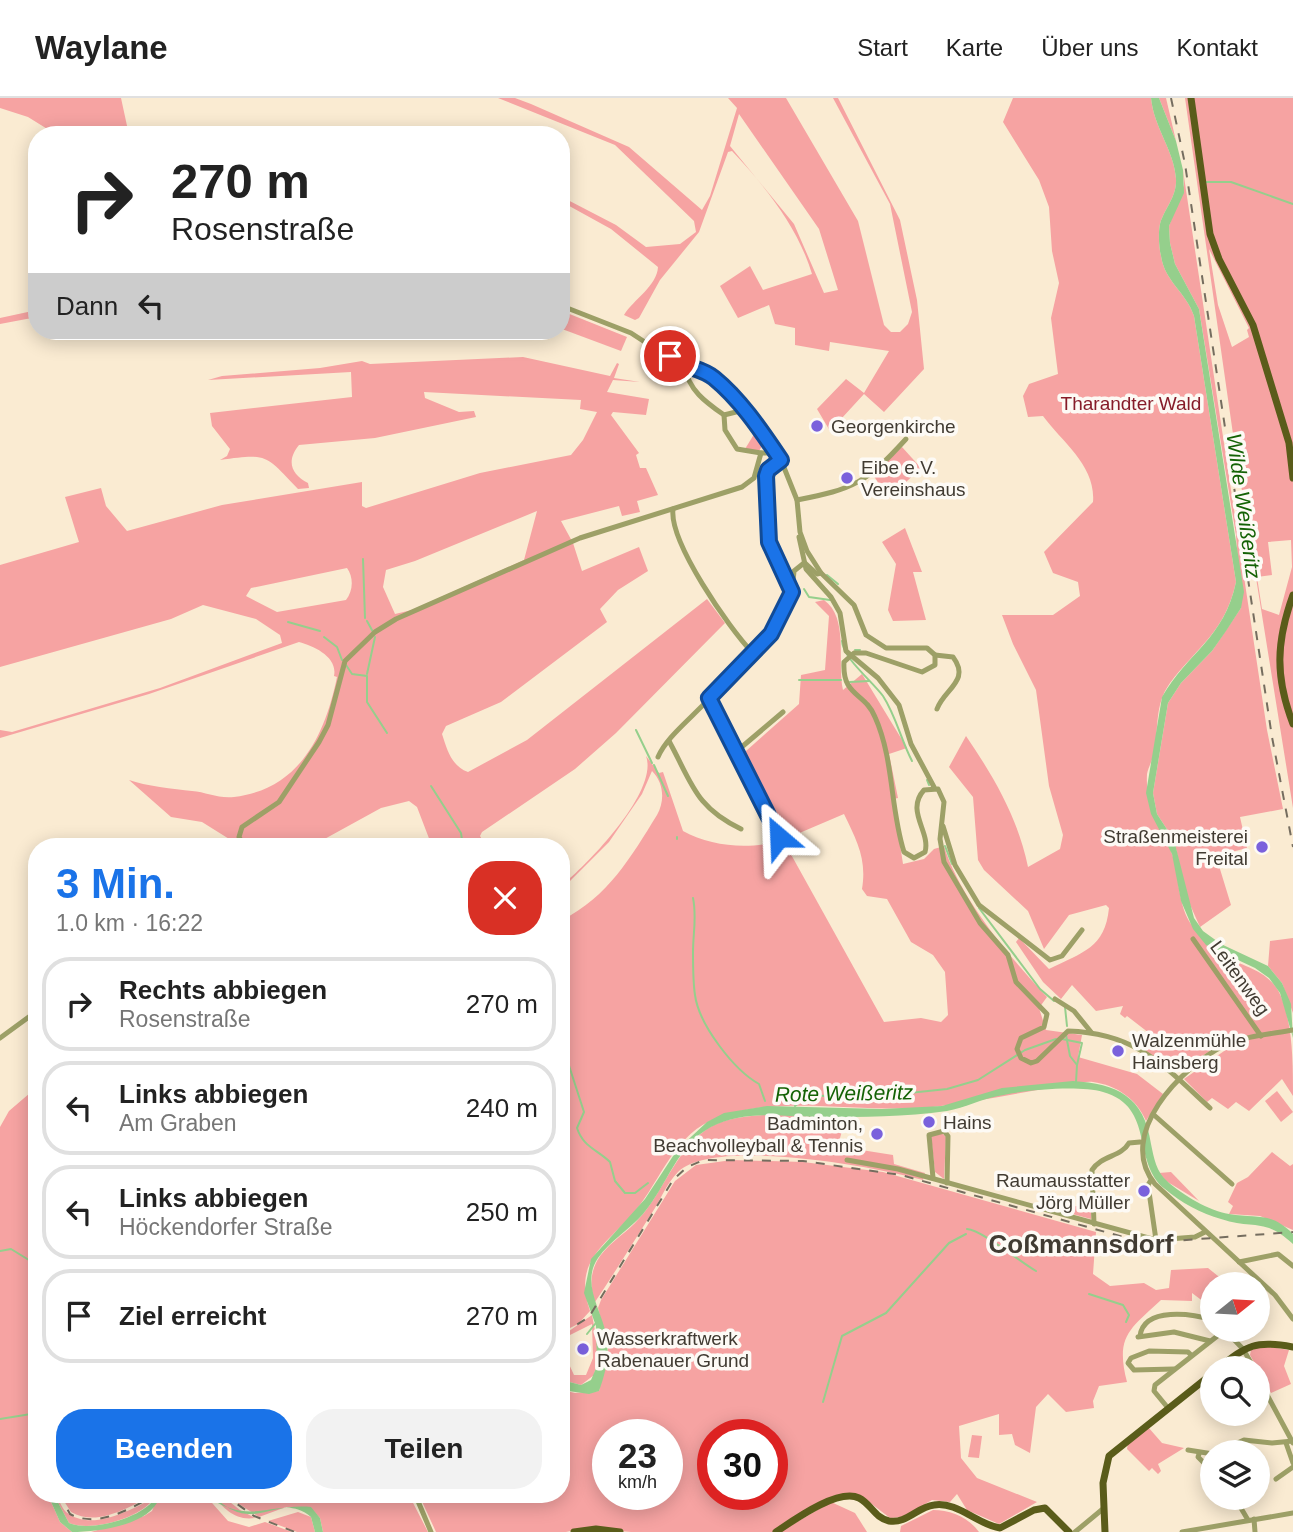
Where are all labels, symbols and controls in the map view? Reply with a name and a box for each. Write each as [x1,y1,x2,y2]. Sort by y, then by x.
text: Waylane [35,29,168,66]
text: Start [857,34,908,61]
text: Karte [946,34,1003,61]
text: Über uns [1041,34,1139,61]
text: Kontakt [1177,34,1258,61]
icon: right [56,154,147,245]
text: 270 m [171,154,310,208]
text: Rosenstraße [171,211,354,247]
icon: left [132,287,170,325]
text: Dann [56,291,118,321]
pin [640,326,700,386]
icon: arrive [651,337,689,375]
park label: Tharandter Wald [1061,393,1201,414]
place label: Georgenkirche [831,416,956,437]
marker: Georgenkirche [809,418,825,434]
water label: Wilde Weißeritz [1222,432,1266,581]
place label: Eibe e.V. Vereinshaus [861,457,966,500]
marker: Eibe e.V. Vereinshaus [839,470,855,486]
position arrow [742,800,816,874]
place label: Straßenmeisterei Freital [1103,826,1248,869]
marker: Straßenmeisterei Freital [1254,839,1270,855]
text: 3 Min. [56,860,175,907]
button: close [468,861,542,935]
text: 1.0 km · 16:22 [56,910,203,936]
street label: Leitenweg [1206,937,1274,1019]
text: Rechts abbiegen [119,975,327,1005]
icon: right [60,985,98,1023]
text: 270 m [466,989,538,1019]
text: Rosenstraße [119,1006,251,1032]
place label: Walzenmühle Hainsberg [1132,1030,1246,1073]
marker: Walzenmühle Hainsberg [1110,1043,1126,1059]
text: Links abbiegen [119,1079,308,1109]
water label: Rote Weißeritz [775,1080,914,1106]
icon: left [60,1089,98,1127]
text: 240 m [466,1093,538,1123]
text: Am Graben [119,1110,237,1136]
place label: Hains [943,1112,992,1133]
place label: Badminton, Beachvolleyball & Tennis [653,1113,863,1156]
marker: Hains [921,1114,937,1130]
marker: Badminton, Beachvolleyball & Tennis [869,1126,885,1142]
place label: Raumausstatter Jörg Müller [996,1170,1131,1213]
text: Links abbiegen [119,1183,308,1213]
marker: Raumausstatter Jörg Müller [1136,1183,1152,1199]
icon: left [60,1193,98,1231]
text: 250 m [466,1197,538,1227]
text: Höckendorfer Straße [119,1214,332,1240]
district label: Coßmannsdorf [989,1229,1174,1259]
north arrow [1200,1272,1270,1342]
map controls [1200,1272,1270,1510]
icon: arrive [60,1297,98,1335]
text: Ziel erreicht [119,1301,266,1331]
text: 270 m [466,1301,538,1331]
place label: Wasserkraftwerk Rabenauer Grund [597,1328,749,1371]
marker: Wasserkraftwerk Rabenauer Grund [575,1341,591,1357]
button: search [1200,1356,1270,1426]
button: Beenden [56,1409,292,1489]
button: Teilen [306,1409,542,1489]
speed limit sign: 30 [697,1419,788,1510]
text: 23 [618,1436,657,1475]
button: layers [1200,1440,1270,1510]
text: km/h [618,1472,657,1492]

